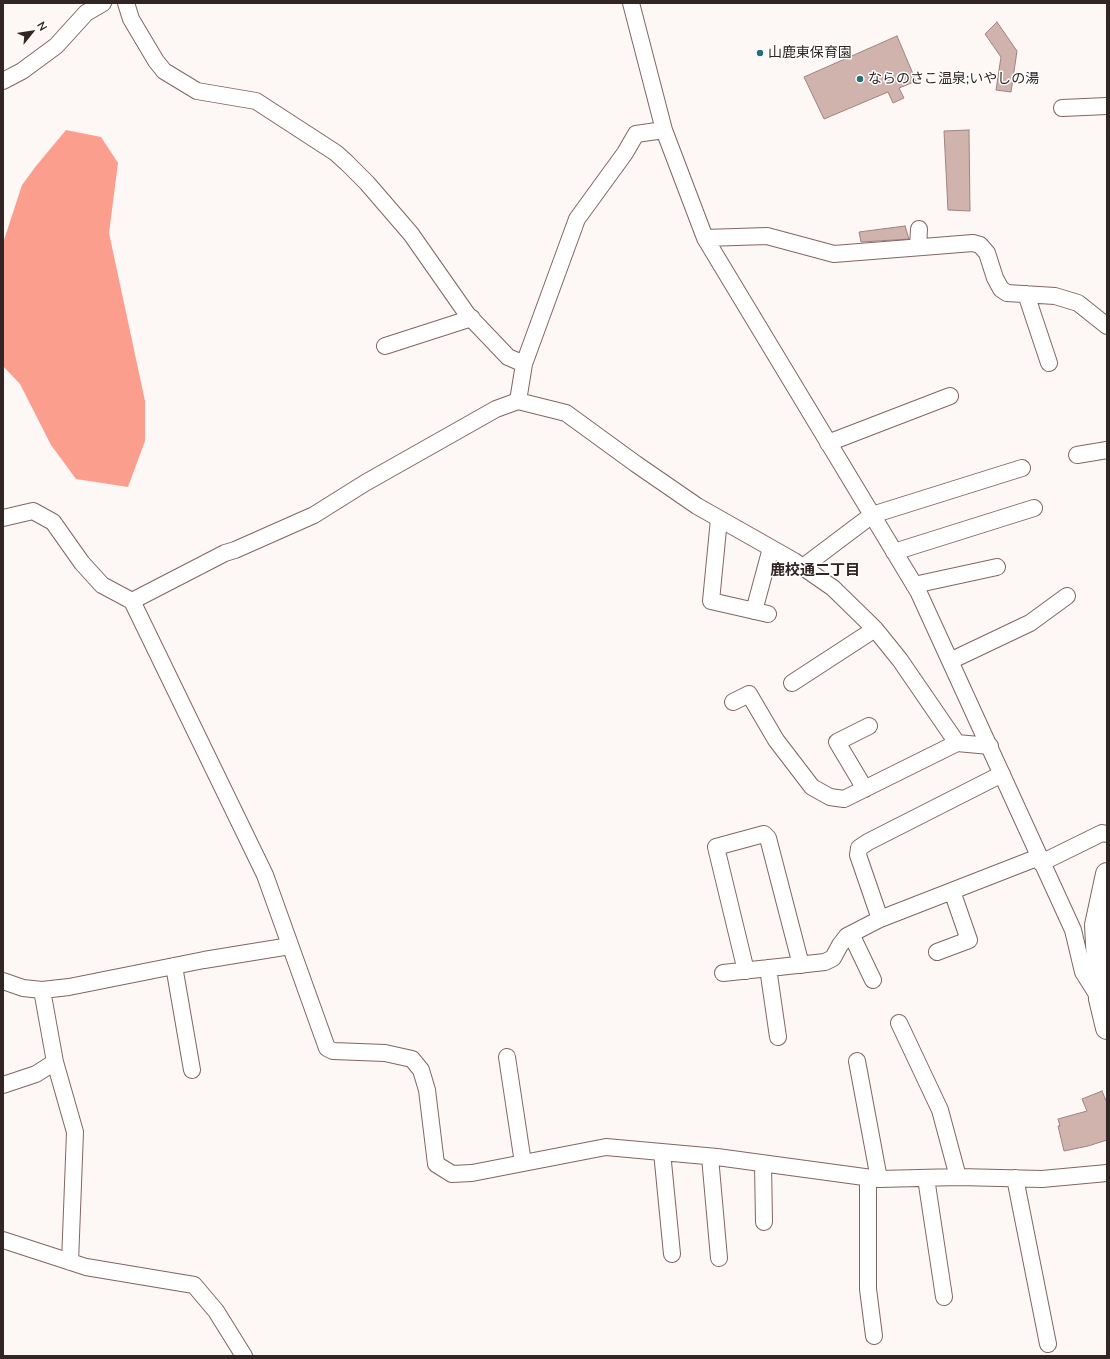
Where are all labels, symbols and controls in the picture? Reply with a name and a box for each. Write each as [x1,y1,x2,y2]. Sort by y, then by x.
north arrow [12,12,52,52]
text: N [34,19,51,33]
place label: 山鹿東保育園 [768,45,852,61]
marker: 山鹿東保育園 [755,48,765,58]
place label: ならのさこ温泉;いやしの湯 [868,71,1039,87]
marker: ならのさこ温泉;いやしの湯 [855,74,865,84]
district label: 鹿校通二丁目 [770,561,860,579]

